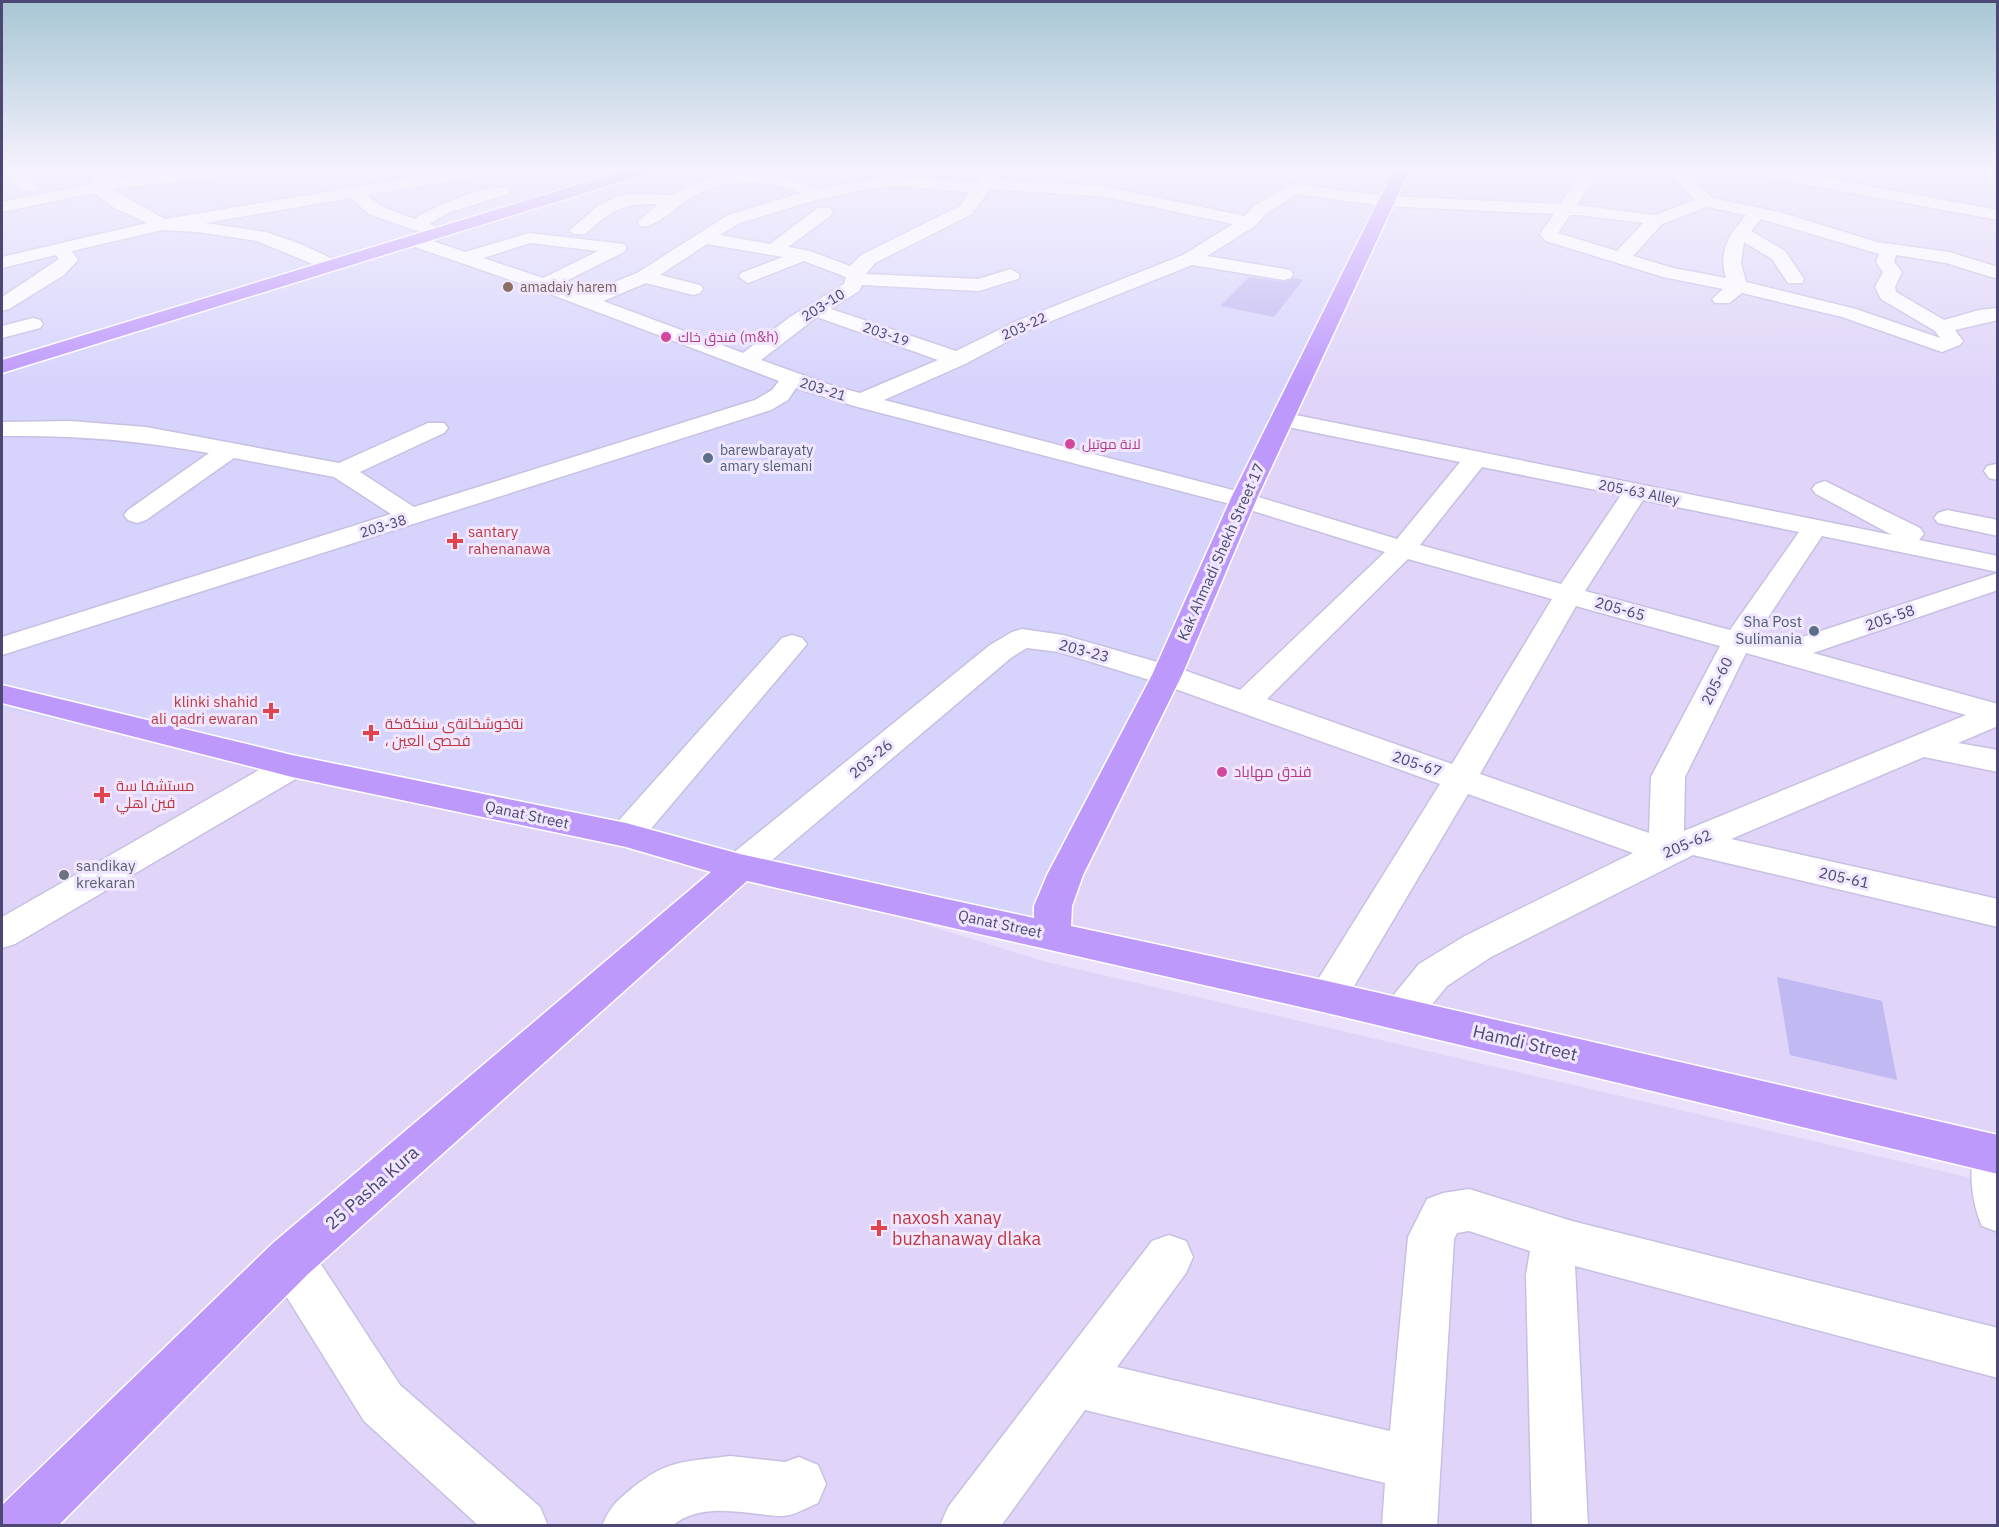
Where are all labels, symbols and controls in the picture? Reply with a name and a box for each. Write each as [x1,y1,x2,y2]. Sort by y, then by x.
place label: amadaiy harem [520,278,617,296]
marker: amadaiy harem [501,280,515,294]
street label: 203-10 [798,285,848,325]
street label: 203-22 [999,308,1049,344]
street label: 203-19 [861,318,911,350]
place label: فندق خاك (m&h) [678,328,779,346]
marker: فندق خاك (m&h) [659,330,673,344]
street label: 203-21 [798,373,848,405]
place label: لانة موتيل [1082,435,1141,453]
marker: لانة موتيل [1063,437,1077,451]
place label: barewbarayaty amary slemani [720,441,813,475]
marker: barewbarayaty amary slemani [701,451,715,465]
street label: Kak Ahmadi Shekh Street 17 [1173,460,1268,643]
street label: 205-63 Alley [1597,475,1681,509]
street label: 203-38 [358,510,408,542]
place label: santary rahenanawa [468,522,551,558]
marker: santary rahenanawa [446,532,464,550]
street label: 205-65 [1593,592,1647,625]
street label: 205-58 [1863,600,1917,635]
place label: Sha Post Sulimania [1736,612,1802,648]
marker: Sha Post Sulimania [1807,624,1821,638]
street label: 203-23 [1057,635,1111,666]
street label: 205-60 [1697,654,1737,708]
place label: klinki shahid ali qadri ewaran [151,692,258,728]
marker: klinki shahid ali qadri ewaran [262,702,280,720]
place label: نةخوشخانةى سنكةكة ، فحصى العين [385,714,524,751]
marker: نةخوشخانةى سنكةكة ، فحصى العين [362,724,380,742]
street label: 203-26 [845,735,896,782]
street label: 205-67 [1390,746,1444,781]
place label: فندق مهاباد [1234,762,1312,782]
marker: فندق مهاباد [1215,765,1229,779]
place label: مستشفا سة فين اهلي [116,776,194,815]
marker: مستشفا سة فين اهلي [93,786,111,804]
street label: Qanat Street [483,796,571,833]
street label: 205-62 [1660,825,1714,862]
place label: sandikay krekaran [76,856,136,892]
street label: 205-61 [1817,863,1871,893]
marker: sandikay krekaran [57,868,71,882]
street label: Qanat Street [956,905,1044,942]
street label: Hamdi Street [1471,1019,1580,1066]
street label: 25 Pasha Kura [320,1140,424,1235]
place label: naxosh xanay buzhanaway dlaka [892,1206,1041,1250]
marker: naxosh xanay buzhanaway dlaka [870,1219,888,1237]

